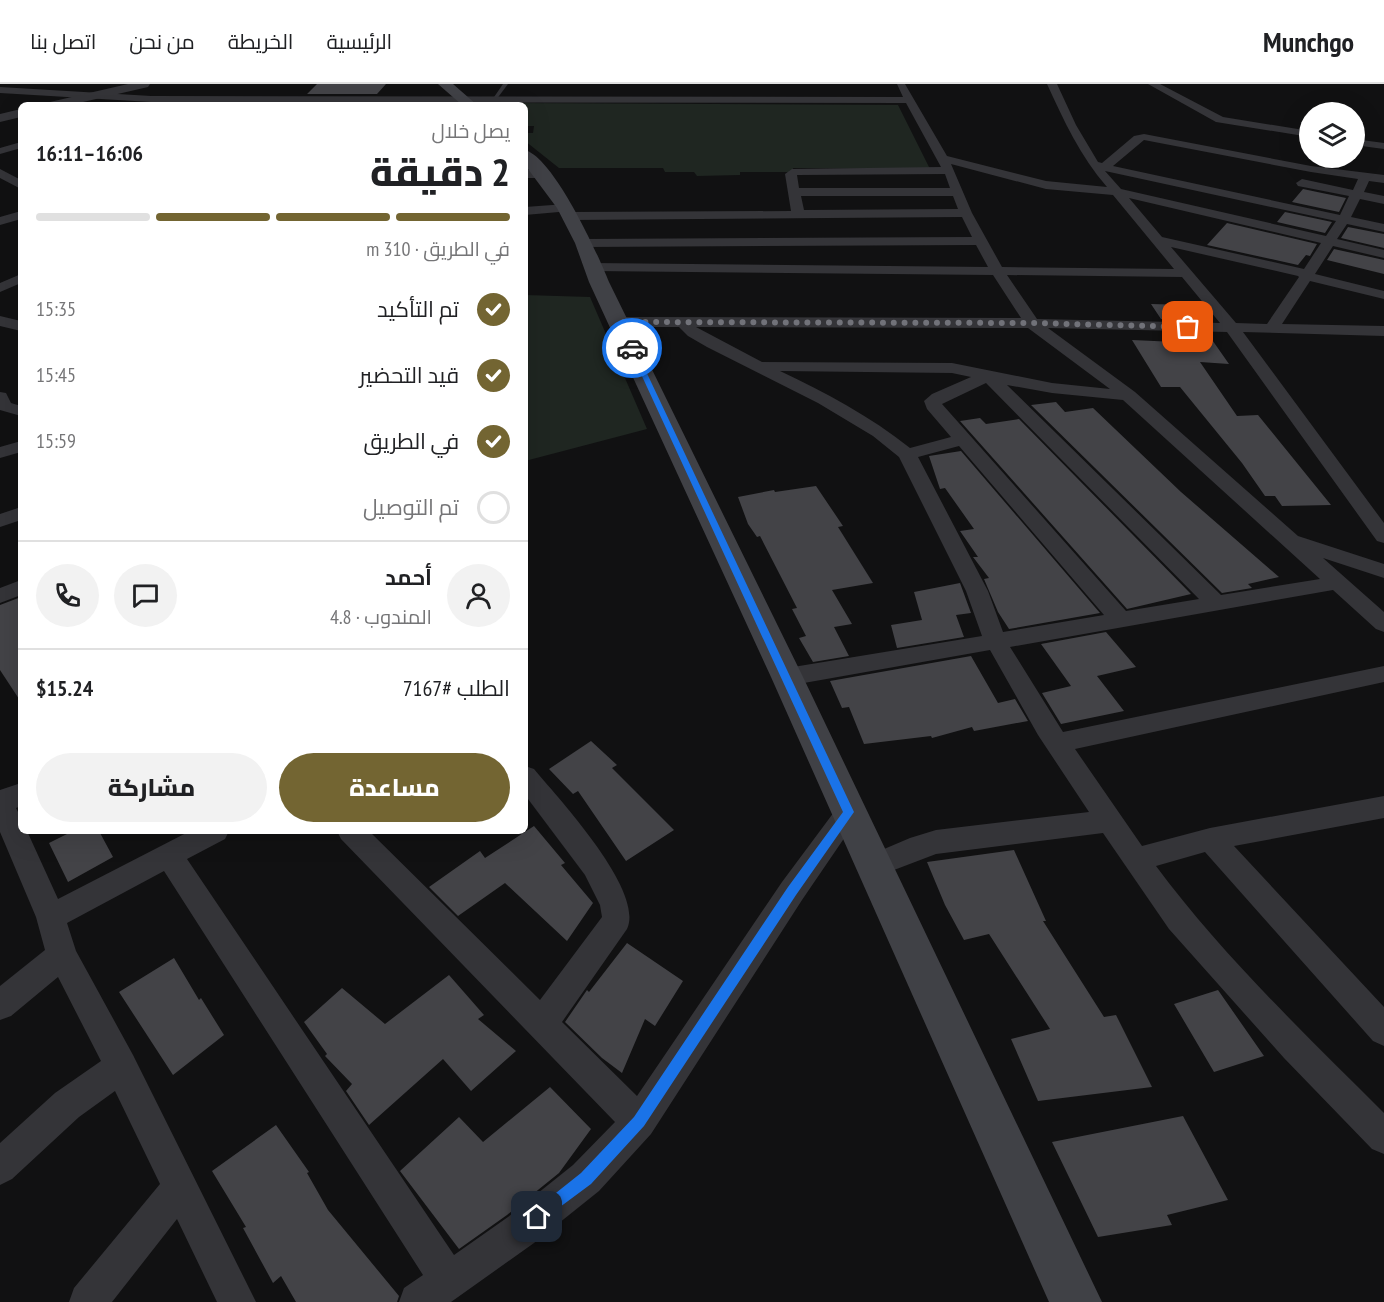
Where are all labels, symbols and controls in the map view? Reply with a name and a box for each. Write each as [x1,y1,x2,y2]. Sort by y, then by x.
text: Munchgo [1263,23,1354,60]
text: اتصل بنا [30,28,96,55]
text: من نحن [129,28,195,55]
text: الخريطة [228,28,293,55]
text: الرئيسية [326,28,392,55]
map controls [1299,102,1365,168]
button: layers [1299,102,1365,168]
text: يصل خلال [432,118,510,144]
text: 16:06–16:11 [36,139,143,167]
text: 2 دقيقة [370,146,510,197]
text: في الطريق · 310 m [366,236,510,262]
icon: check [477,293,510,326]
text: تم التأكيد [377,295,459,323]
text: 15:35 [36,296,76,322]
pin [1162,301,1213,352]
icon: bag [1171,310,1204,343]
courier [602,318,662,378]
icon: car [616,332,649,365]
icon: check [477,359,510,392]
text: قيد التحضير [359,361,459,389]
text: 15:45 [36,362,76,388]
icon: check [477,425,510,458]
text: في الطريق [364,427,459,455]
text: 15:59 [36,428,76,454]
text: تم التوصيل [363,493,459,521]
text: أحمد [385,563,432,591]
button: phone [36,564,99,627]
button: chat [114,564,177,627]
button: person [447,564,510,627]
text: المندوب · 4.8 [330,604,432,630]
text: $15.24 [36,674,93,702]
text: الطلب #7167 [403,674,510,702]
button: مشاركة [36,753,267,822]
button: مساعدة [279,753,510,822]
pin [511,1191,562,1242]
icon: home [520,1200,553,1233]

